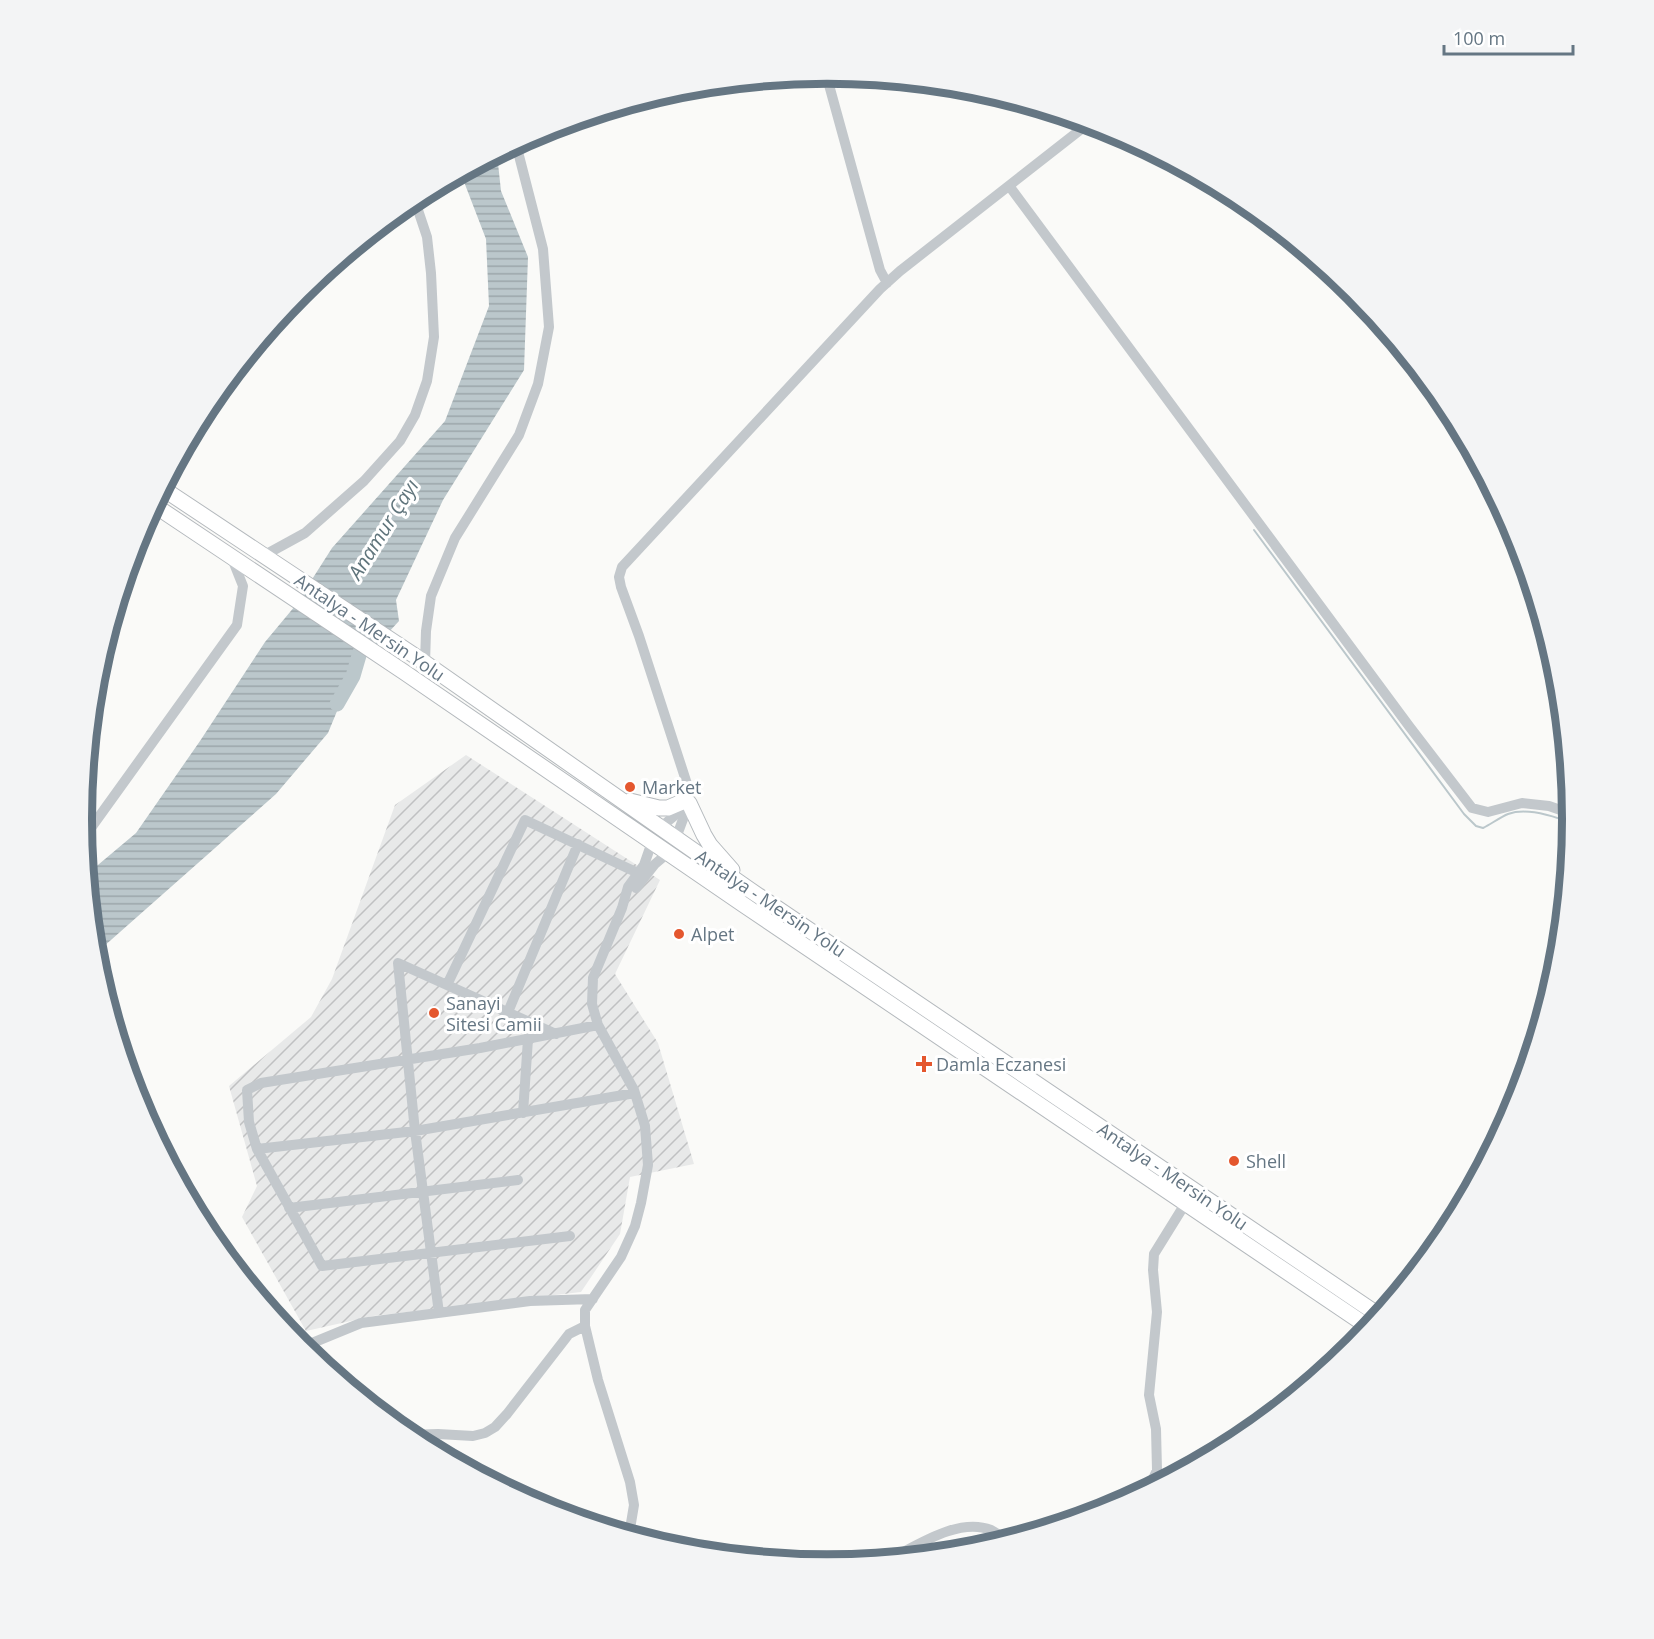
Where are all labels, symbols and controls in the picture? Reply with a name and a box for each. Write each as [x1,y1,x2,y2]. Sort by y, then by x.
scale bar [1444,18,1573,56]
text: 100 m [1453,26,1505,50]
water label: Anamur Çayı [340,474,425,586]
street label: Antalya - Mersin Yolu [290,568,450,686]
place label: Market [642,775,702,799]
marker: Market [623,780,637,794]
street label: Antalya - Mersin Yolu [691,844,851,962]
place label: Alpet [691,922,734,946]
marker: Alpet [672,927,686,941]
place label: Sanayi Sitesi Camii [446,991,542,1036]
marker: Sanayi Sitesi Camii [427,1006,441,1020]
place label: Damla Eczanesi [936,1052,1066,1076]
marker: Damla Eczanesi [917,1057,931,1071]
street label: Antalya - Mersin Yolu [1093,1117,1253,1235]
place label: Shell [1246,1149,1286,1173]
marker: Shell [1227,1154,1241,1168]

